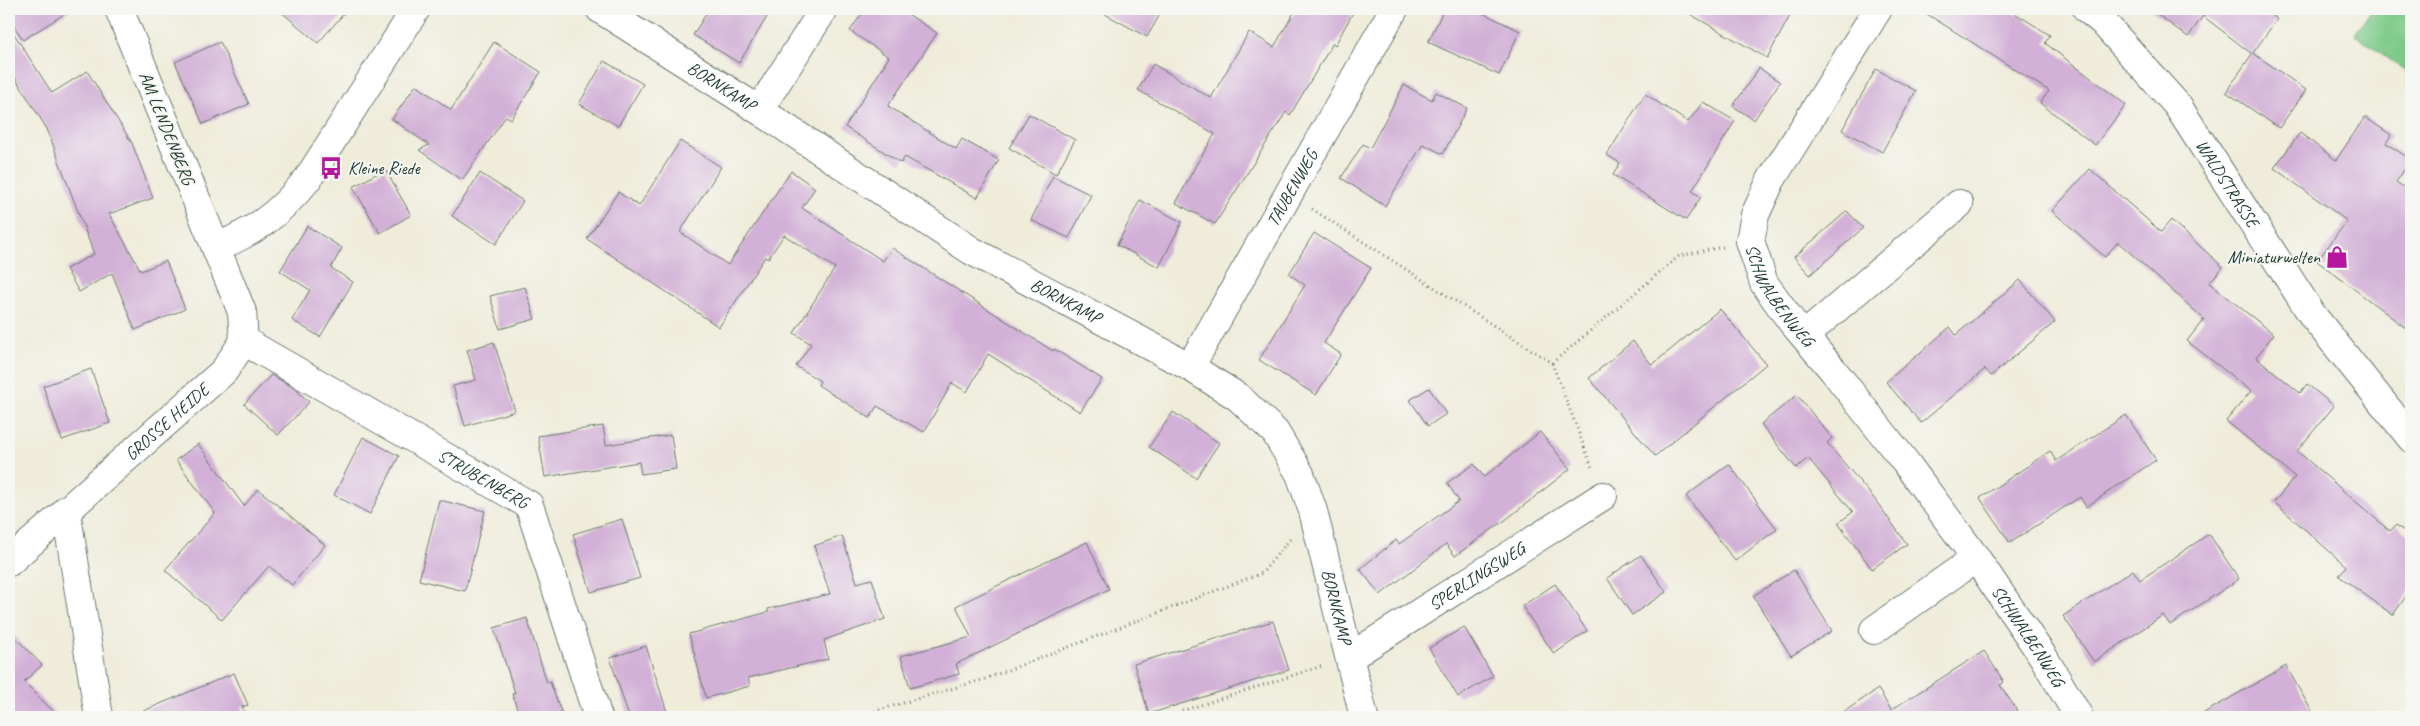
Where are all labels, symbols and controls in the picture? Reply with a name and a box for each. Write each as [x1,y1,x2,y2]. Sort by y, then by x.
street label: BORNKAMP [683,56,762,117]
street label: AM LENDENBERG [134,68,200,190]
street label: WALDSTRASSE [2191,135,2265,233]
street label: TAUBENWEG [1262,144,1323,230]
bus stop icon: Kleine Riede [318,155,344,181]
place label: Kleine Riede [348,157,421,179]
street label: SCHWALBENWEG [1741,241,1821,353]
shop icon: Miniaturwelten [2324,244,2350,270]
place label: Miniaturwelten [2227,246,2321,268]
street label: BORNKAMP [1027,273,1107,330]
street label: GROSSE HEIDE [120,377,215,465]
street label: STRUBENBERG [434,444,534,514]
street label: SPERLINGSWEG [1424,536,1531,615]
street label: BORNKAMP [1317,567,1357,649]
street label: SCHWALBENWEG [1987,581,2071,693]

